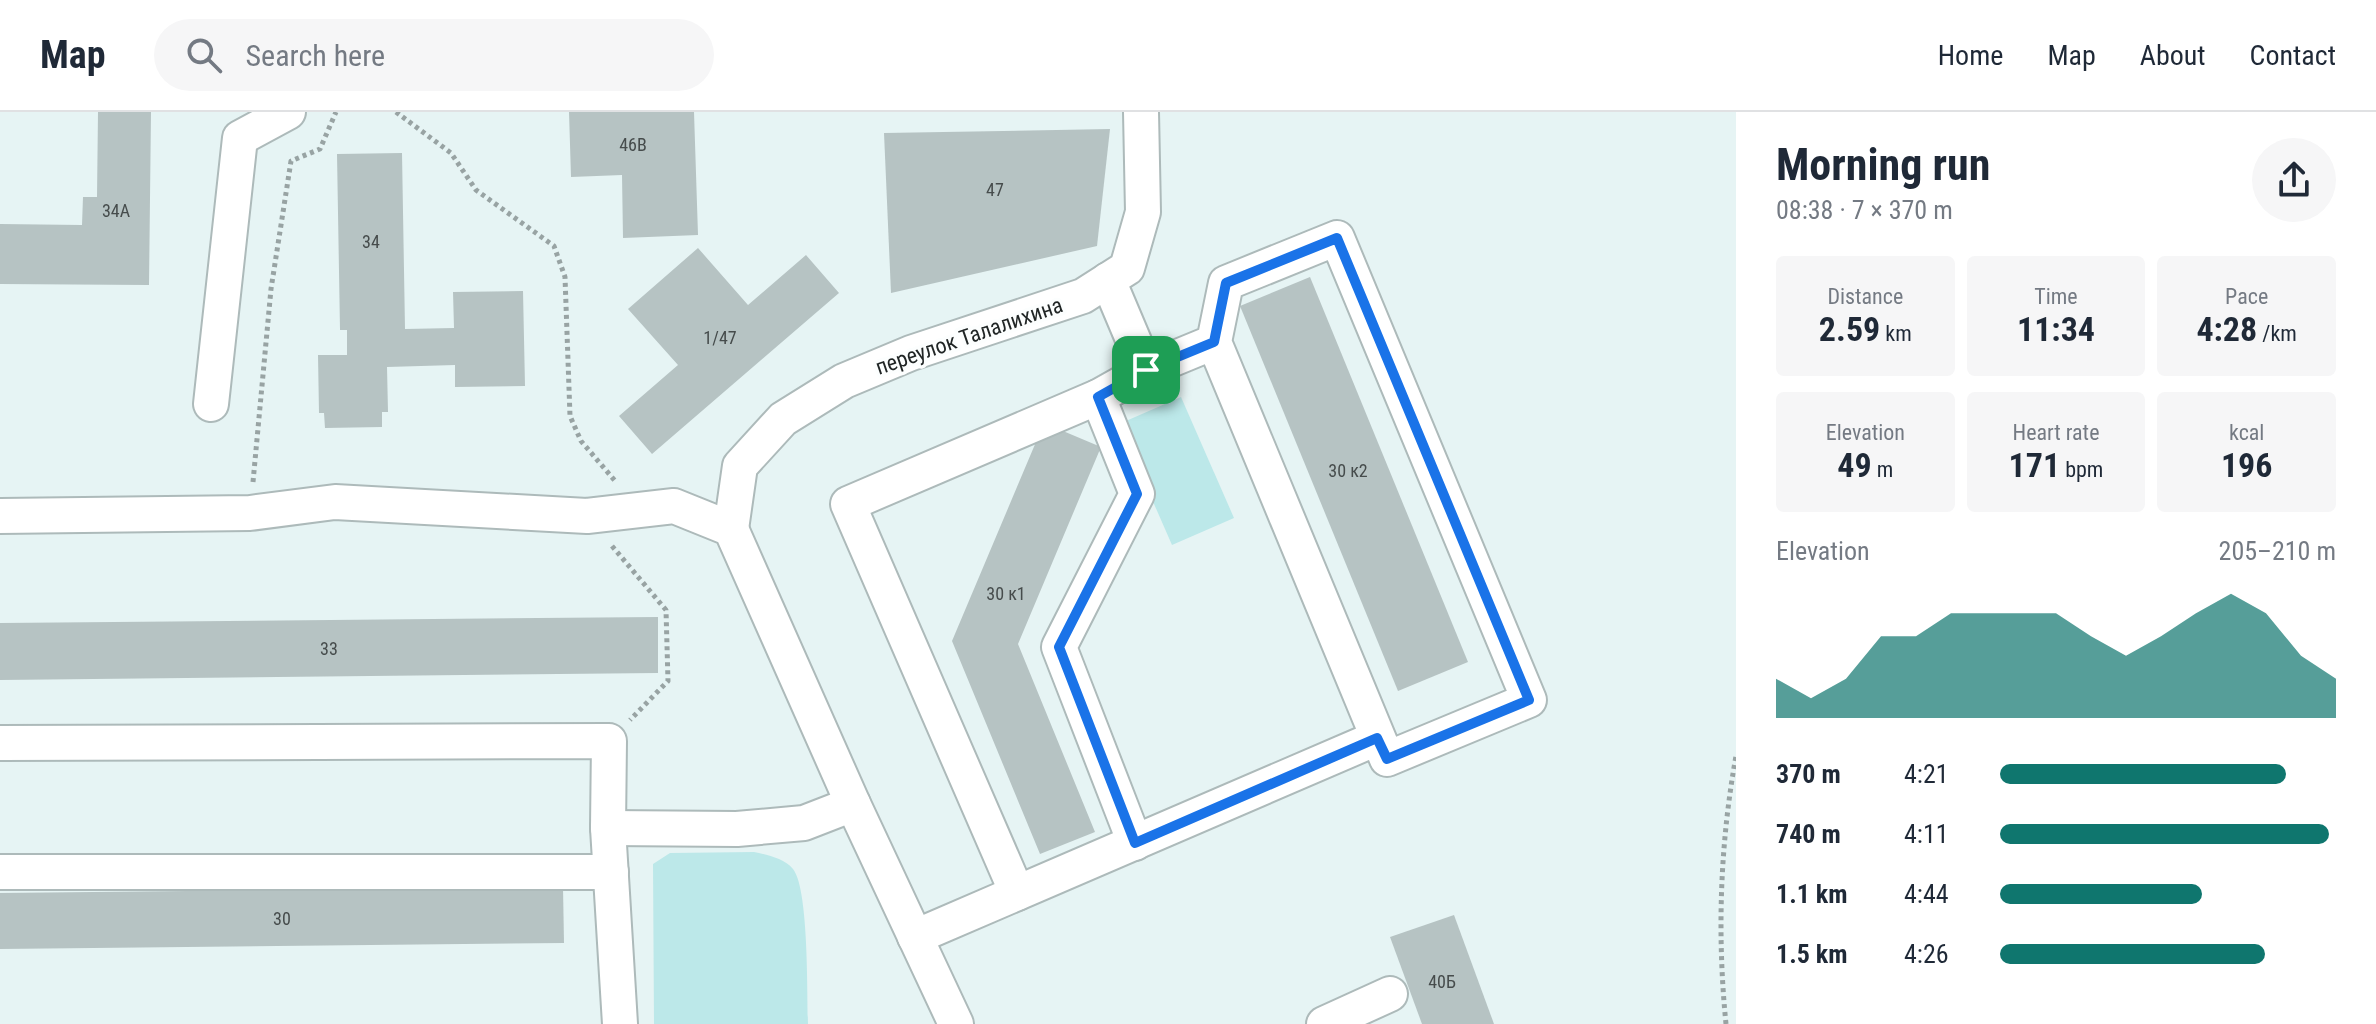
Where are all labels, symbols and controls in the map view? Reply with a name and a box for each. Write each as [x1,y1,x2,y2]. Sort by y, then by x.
search box [154,19,714,91]
text: Map [40,33,106,77]
icon: search [182,33,226,77]
text: Search here [246,38,385,73]
text: Home [1938,39,2003,72]
text: Map [2047,39,2096,72]
text: About [2140,39,2206,72]
text: Contact [2250,39,2336,72]
house number: 46В [619,134,647,155]
button: share [2252,138,2336,222]
text: Morning run [1776,139,1990,191]
house number: 47 [986,179,1004,200]
text: 08:38 · 7 × 370 m [1776,195,1953,225]
house number: 34А [102,200,131,221]
house number: 34 [362,231,380,252]
text: Distance [1827,284,1903,309]
text: Time [2034,284,2078,309]
text: Pace [2225,284,2268,309]
street label: переулок Талалихина [872,292,1066,380]
text: 2.59 [1819,309,1880,349]
text: 11:34 [2017,309,2095,349]
text: 4:28 [2196,309,2257,349]
text: km [1880,321,1912,346]
text: /km [2257,321,2297,346]
house number: 1/47 [703,327,737,348]
pin [1112,336,1180,404]
icon: arrive [1124,348,1168,392]
text: Elevation [1826,420,1905,445]
text: Heart rate [2013,420,2099,445]
text: kcal [2229,420,2264,445]
text: 49 [1837,445,1872,485]
text: 171 [2009,445,2060,485]
text: 196 [2221,445,2272,485]
text: m [1872,457,1893,482]
text: bpm [2060,457,2103,482]
house number: 30 к2 [1328,460,1368,481]
text: Elevation [1776,536,1870,566]
text: 205–210 m [2219,536,2336,566]
house number: 30 к1 [986,583,1026,604]
house number: 33 [320,638,338,659]
text: 370 m [1776,759,1841,789]
text: 4:21 [1904,759,1949,789]
text: 740 m [1776,819,1841,849]
text: 4:11 [1904,819,1949,849]
text: 1.1 km [1776,879,1848,909]
text: 4:44 [1904,879,1949,909]
house number: 30 [273,908,291,929]
text: 1.5 km [1776,939,1848,969]
text: 4:26 [1904,939,1949,969]
house number: 40Б [1428,971,1456,992]

